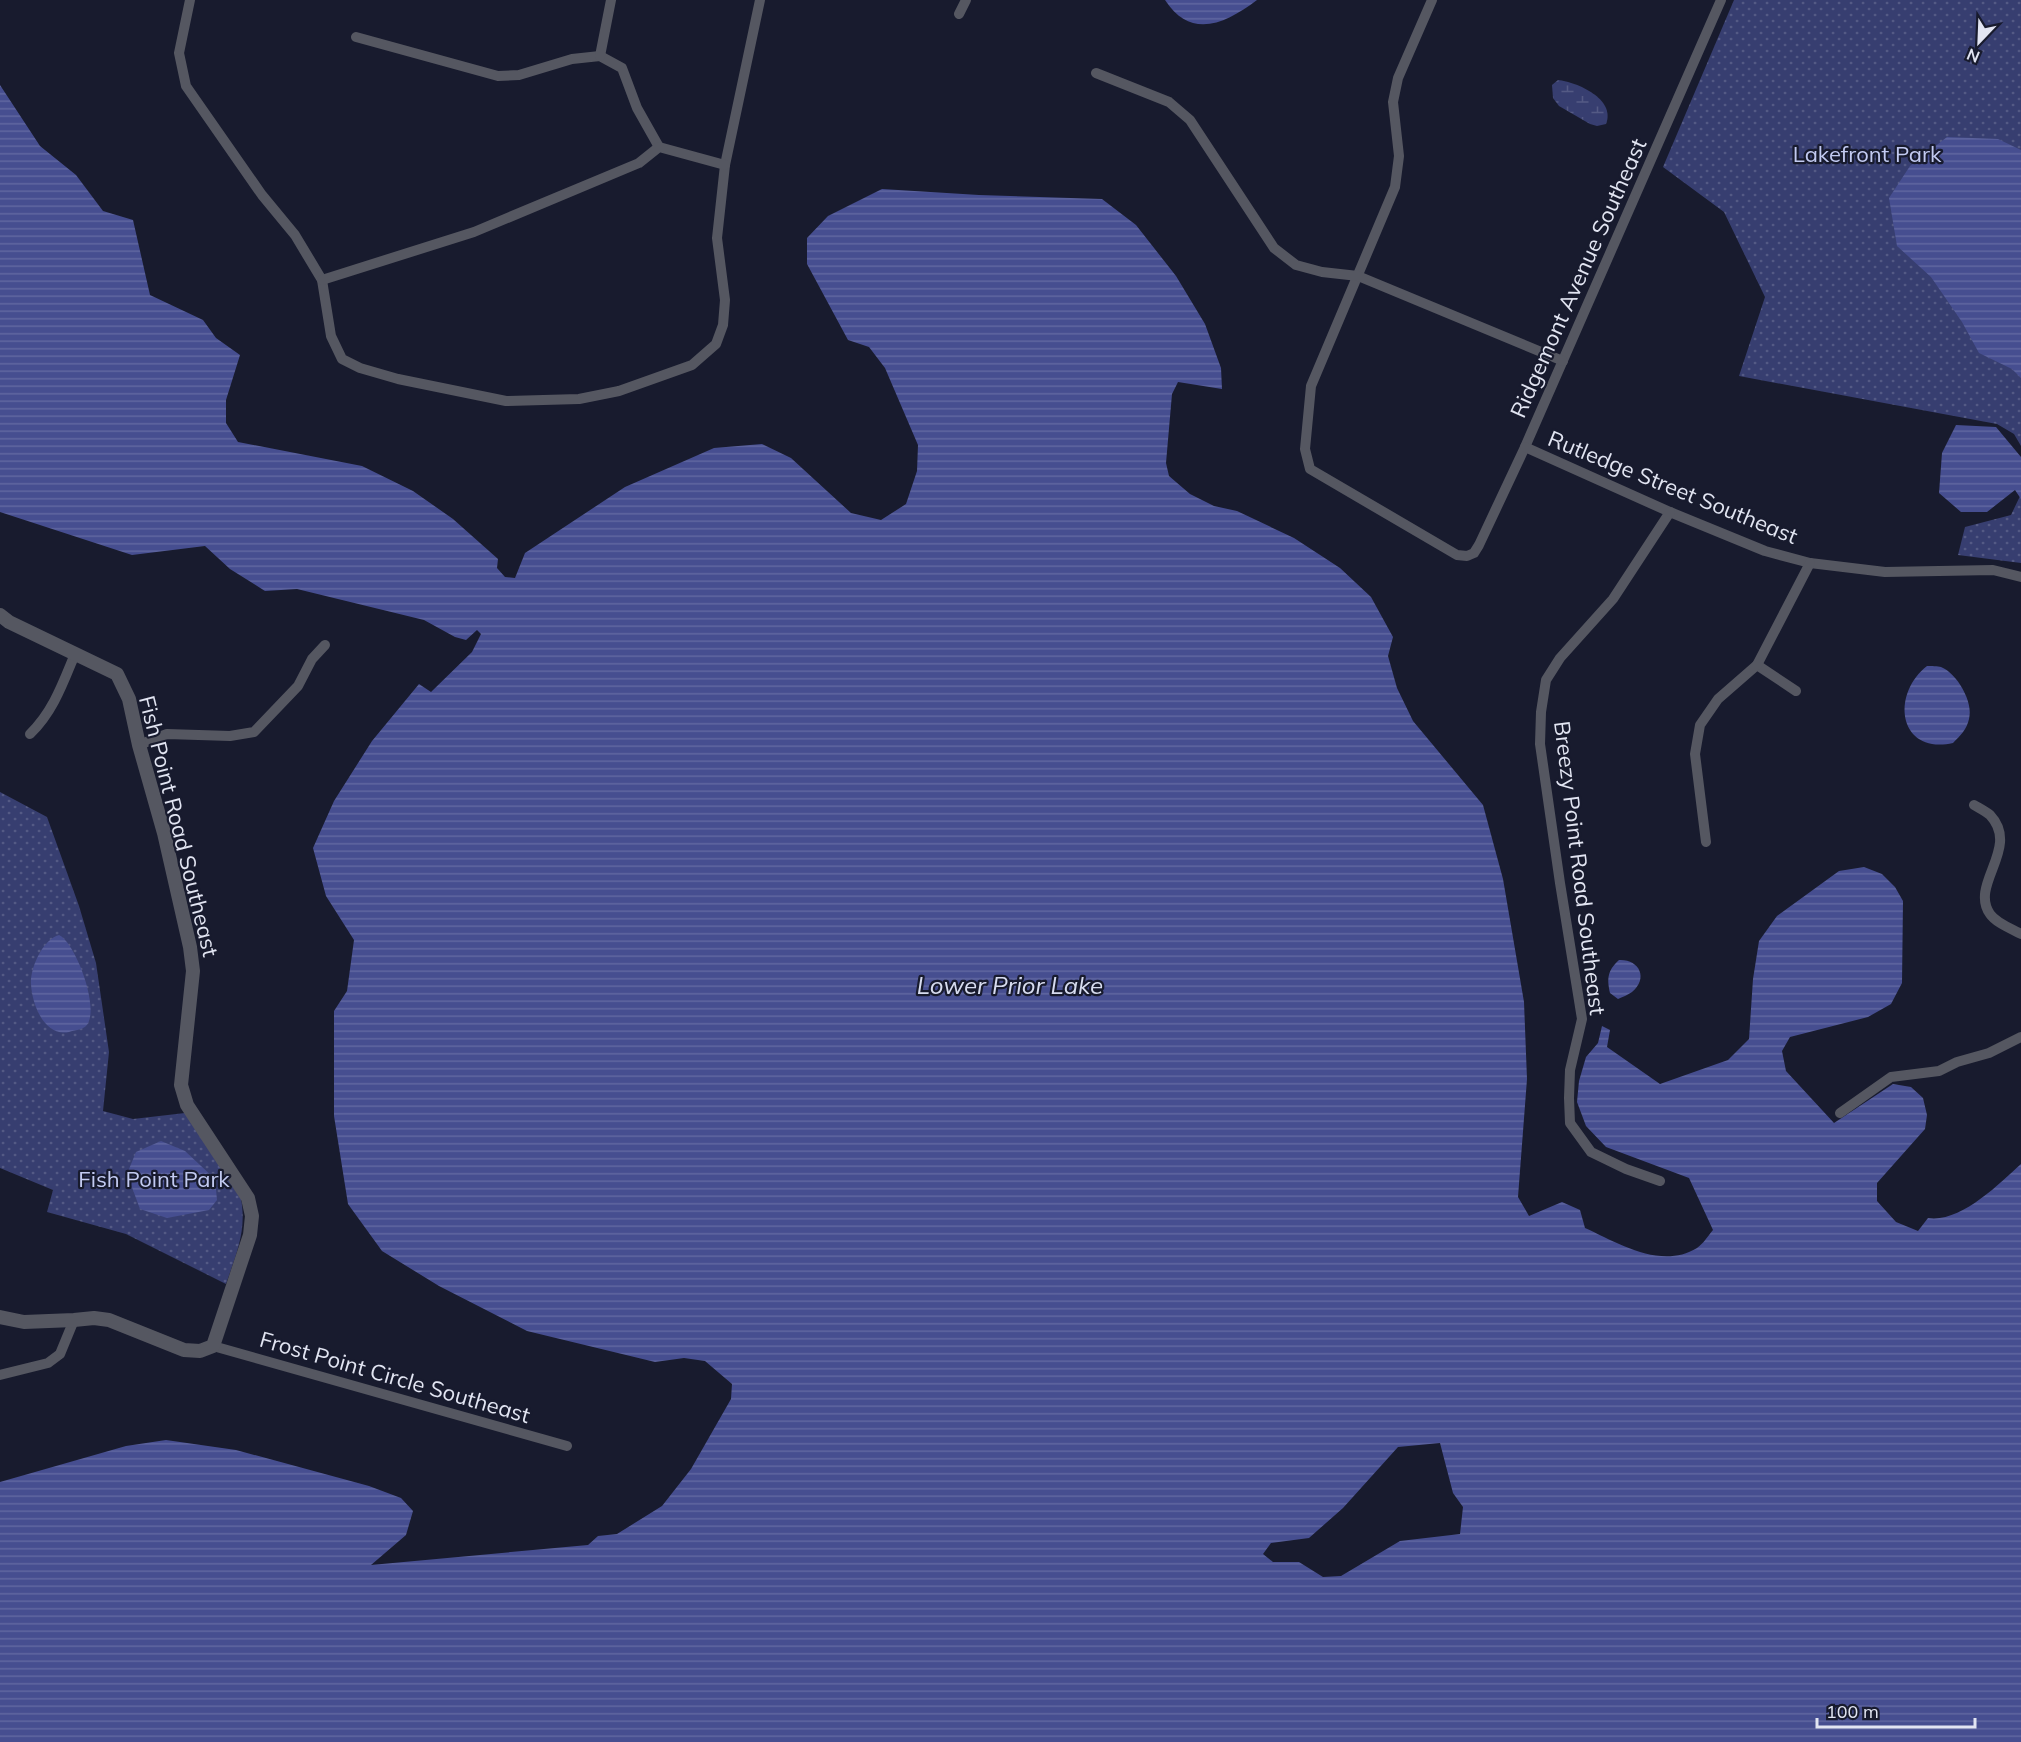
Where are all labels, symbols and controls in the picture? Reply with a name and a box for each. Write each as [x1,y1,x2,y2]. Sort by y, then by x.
north arrow [1949,12,2009,72]
text: N [1964,44,1983,67]
street label: Ridgemont Avenue Southeast [1504,134,1652,422]
park label: Lakefront Park [1793,140,1942,168]
street label: Rutledge Street Southeast [1544,424,1802,550]
street label: Fish Point Road Southeast [133,693,225,960]
street label: Breezy Point Road Southeast [1548,719,1612,1017]
water label: Lower Prior Lake [917,970,1103,1000]
park label: Fish Point Park [78,1165,230,1193]
street label: Frost Point Circle Southeast [257,1325,534,1429]
scale bar [1817,1691,1974,1729]
text: 100 m [1826,1700,1879,1723]

